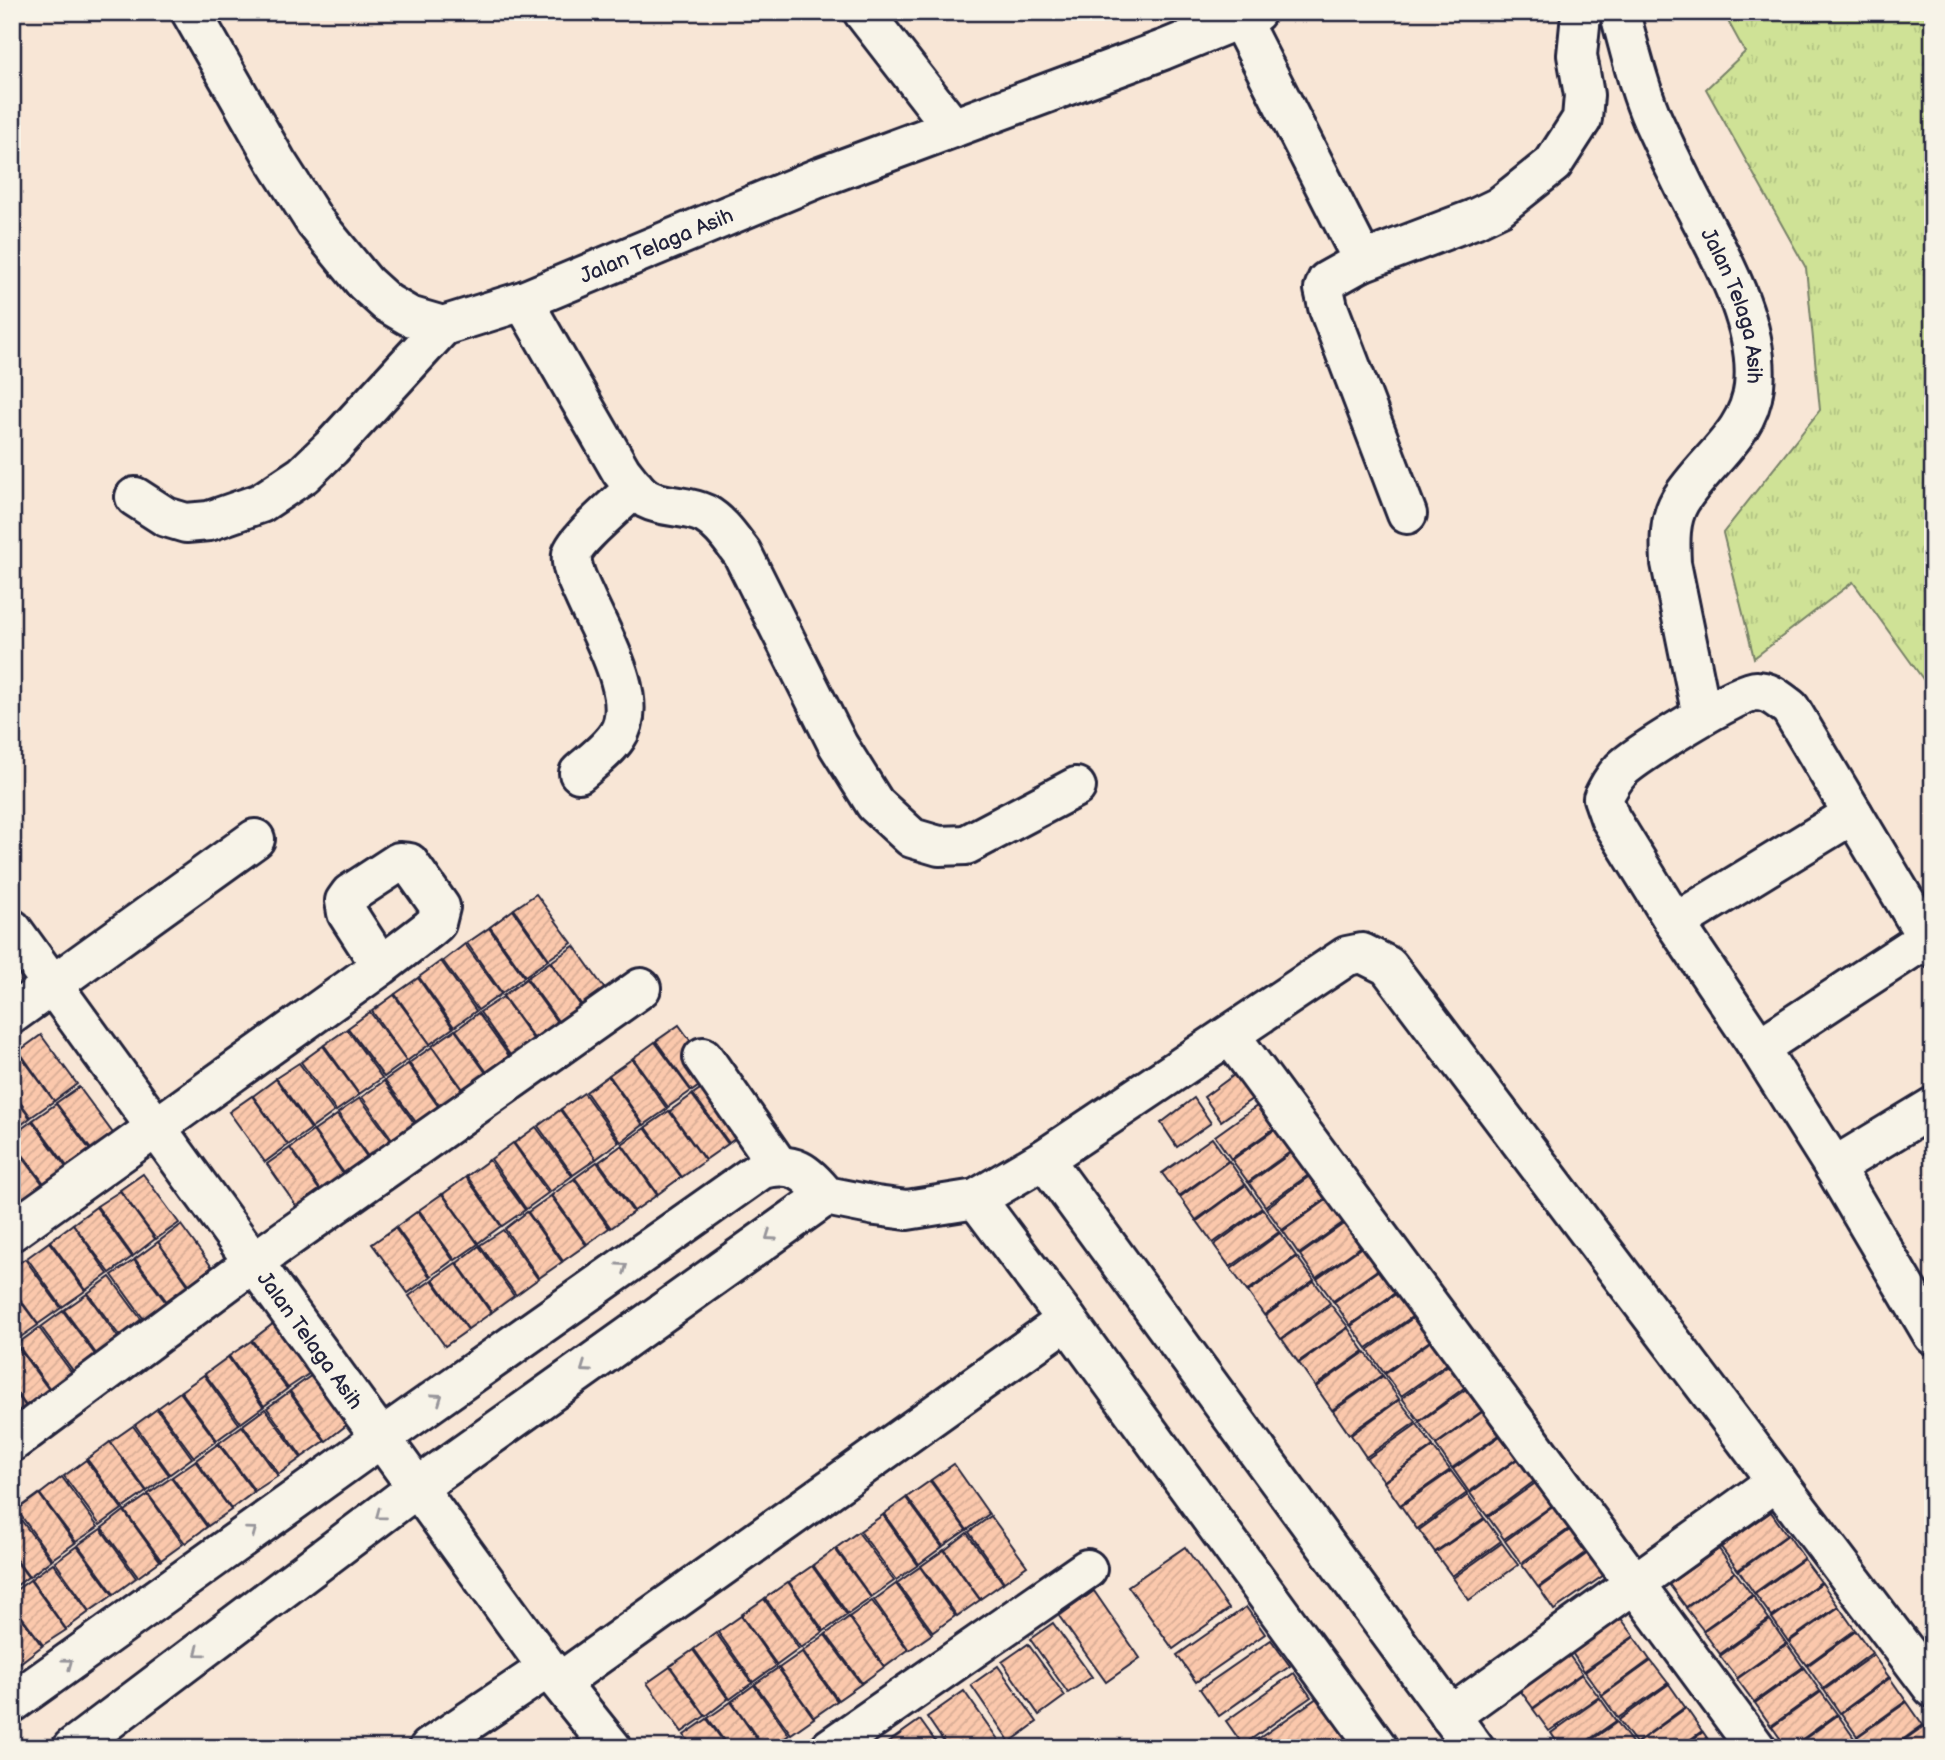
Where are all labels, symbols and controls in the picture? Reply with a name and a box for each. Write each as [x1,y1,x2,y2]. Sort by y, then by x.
street label: Jalan Telaga Asih [576,203,737,289]
street label: Jalan Telaga Asih [1695,224,1767,385]
one-way arrow [765,1228,778,1240]
one-way arrow [616,1262,629,1275]
street label: Jalan Telaga Asih [252,1267,368,1414]
one-way arrow [580,1360,593,1372]
one-way arrow [430,1394,443,1406]
one-way arrow [376,1507,388,1519]
one-way arrow [245,1526,257,1539]
one-way arrow [194,1644,207,1657]
one-way arrow [60,1659,73,1671]

